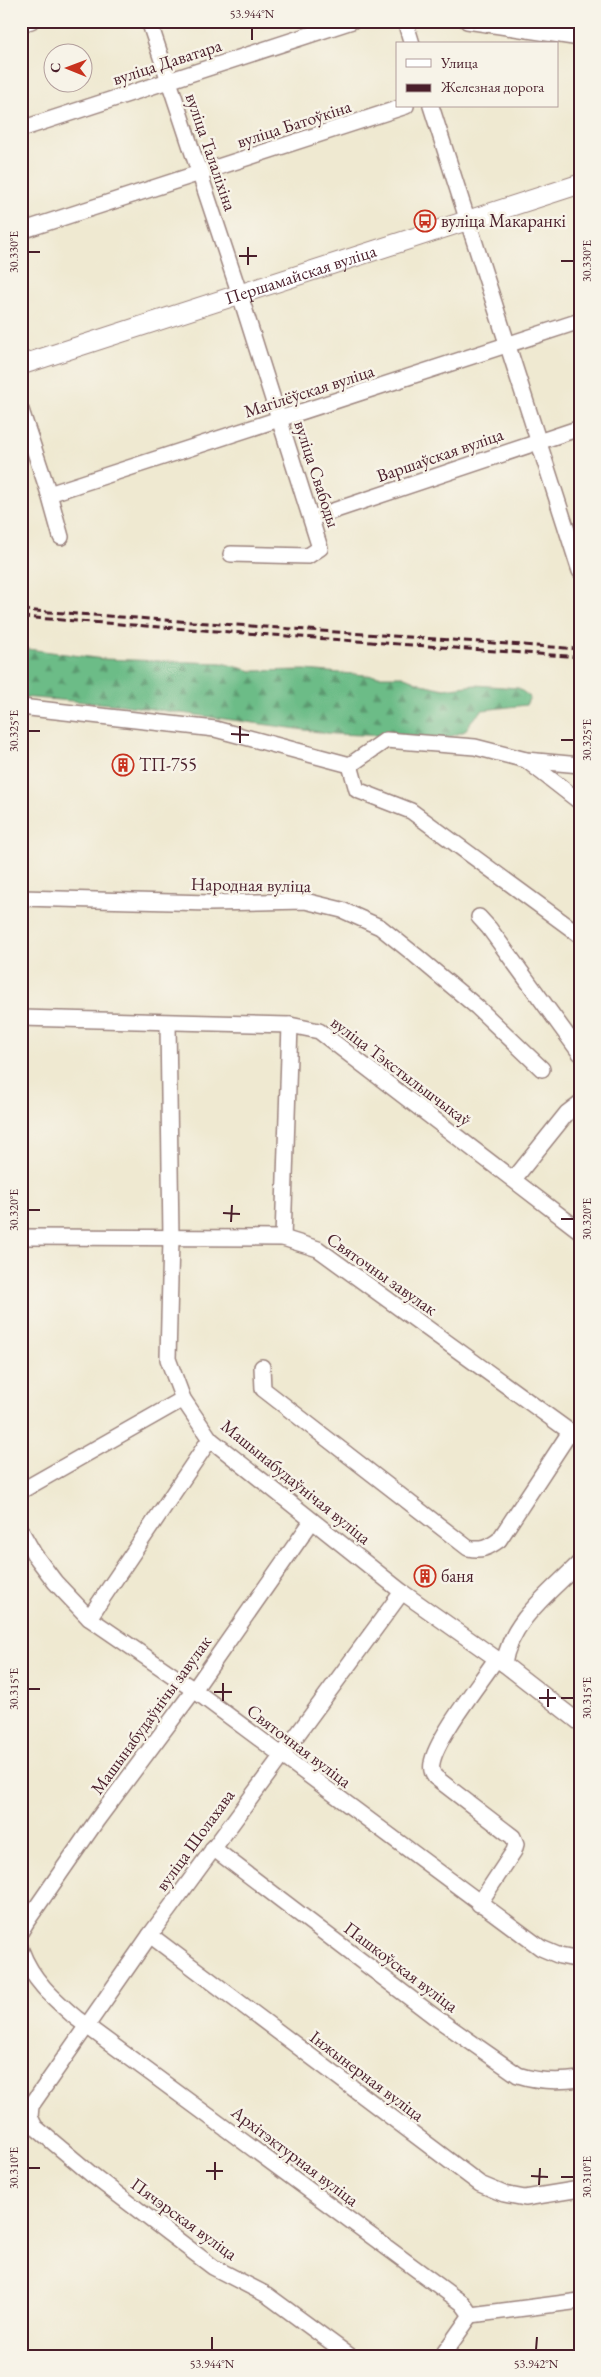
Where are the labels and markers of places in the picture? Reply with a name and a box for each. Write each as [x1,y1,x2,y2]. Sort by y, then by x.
bus stop icon: вуліца Макаранкі [413,209,437,233]
place label: вуліца Макаранкі [441,209,567,232]
building icon: ТП-755 [111,753,135,777]
place label: ТП-755 [139,753,197,776]
building icon: баня [413,1564,437,1588]
place label: баня [441,1564,474,1587]

